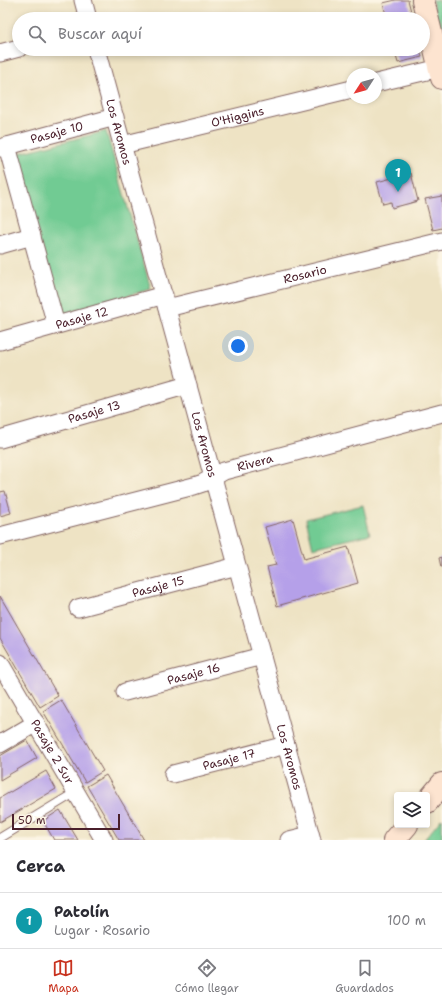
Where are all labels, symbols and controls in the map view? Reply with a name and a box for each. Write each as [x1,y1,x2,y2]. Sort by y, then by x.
search box [12,12,430,56]
icon: search [26,23,48,45]
text: Buscar aquí [58,24,142,44]
north arrow [346,68,382,104]
street label: Los Aromos [102,97,135,167]
street label: O'Higgins [210,103,266,131]
street label: Pasaje 10 [29,118,85,147]
pin: 1 [385,159,411,192]
street label: Rosario [282,261,328,287]
street label: Pasaje 12 [54,303,110,333]
your location [228,336,248,356]
street label: Pasaje 13 [66,397,122,427]
street label: Los Aromos [187,410,221,479]
street label: Rivera [235,450,275,475]
street label: Pasaje 15 [131,572,186,601]
street label: Pasaje 16 [166,659,222,689]
street label: Pasaje 2 Sur [27,717,78,787]
street label: Los Aromos [273,722,306,792]
street label: Pasaje 17 [201,745,257,774]
map controls [394,792,430,828]
button: layers [394,792,430,828]
scale bar [12,812,120,831]
text: 50 m [18,813,46,828]
text: Cerca [16,855,65,877]
text: Patolín [54,902,109,922]
text: 1 [26,912,32,929]
text: 100 m [387,912,426,929]
text: Lugar · Rosario [54,922,150,939]
tab: Mapa [48,957,79,996]
tab: Cómo llegar [175,957,239,996]
tab: Guardados [335,957,394,996]

